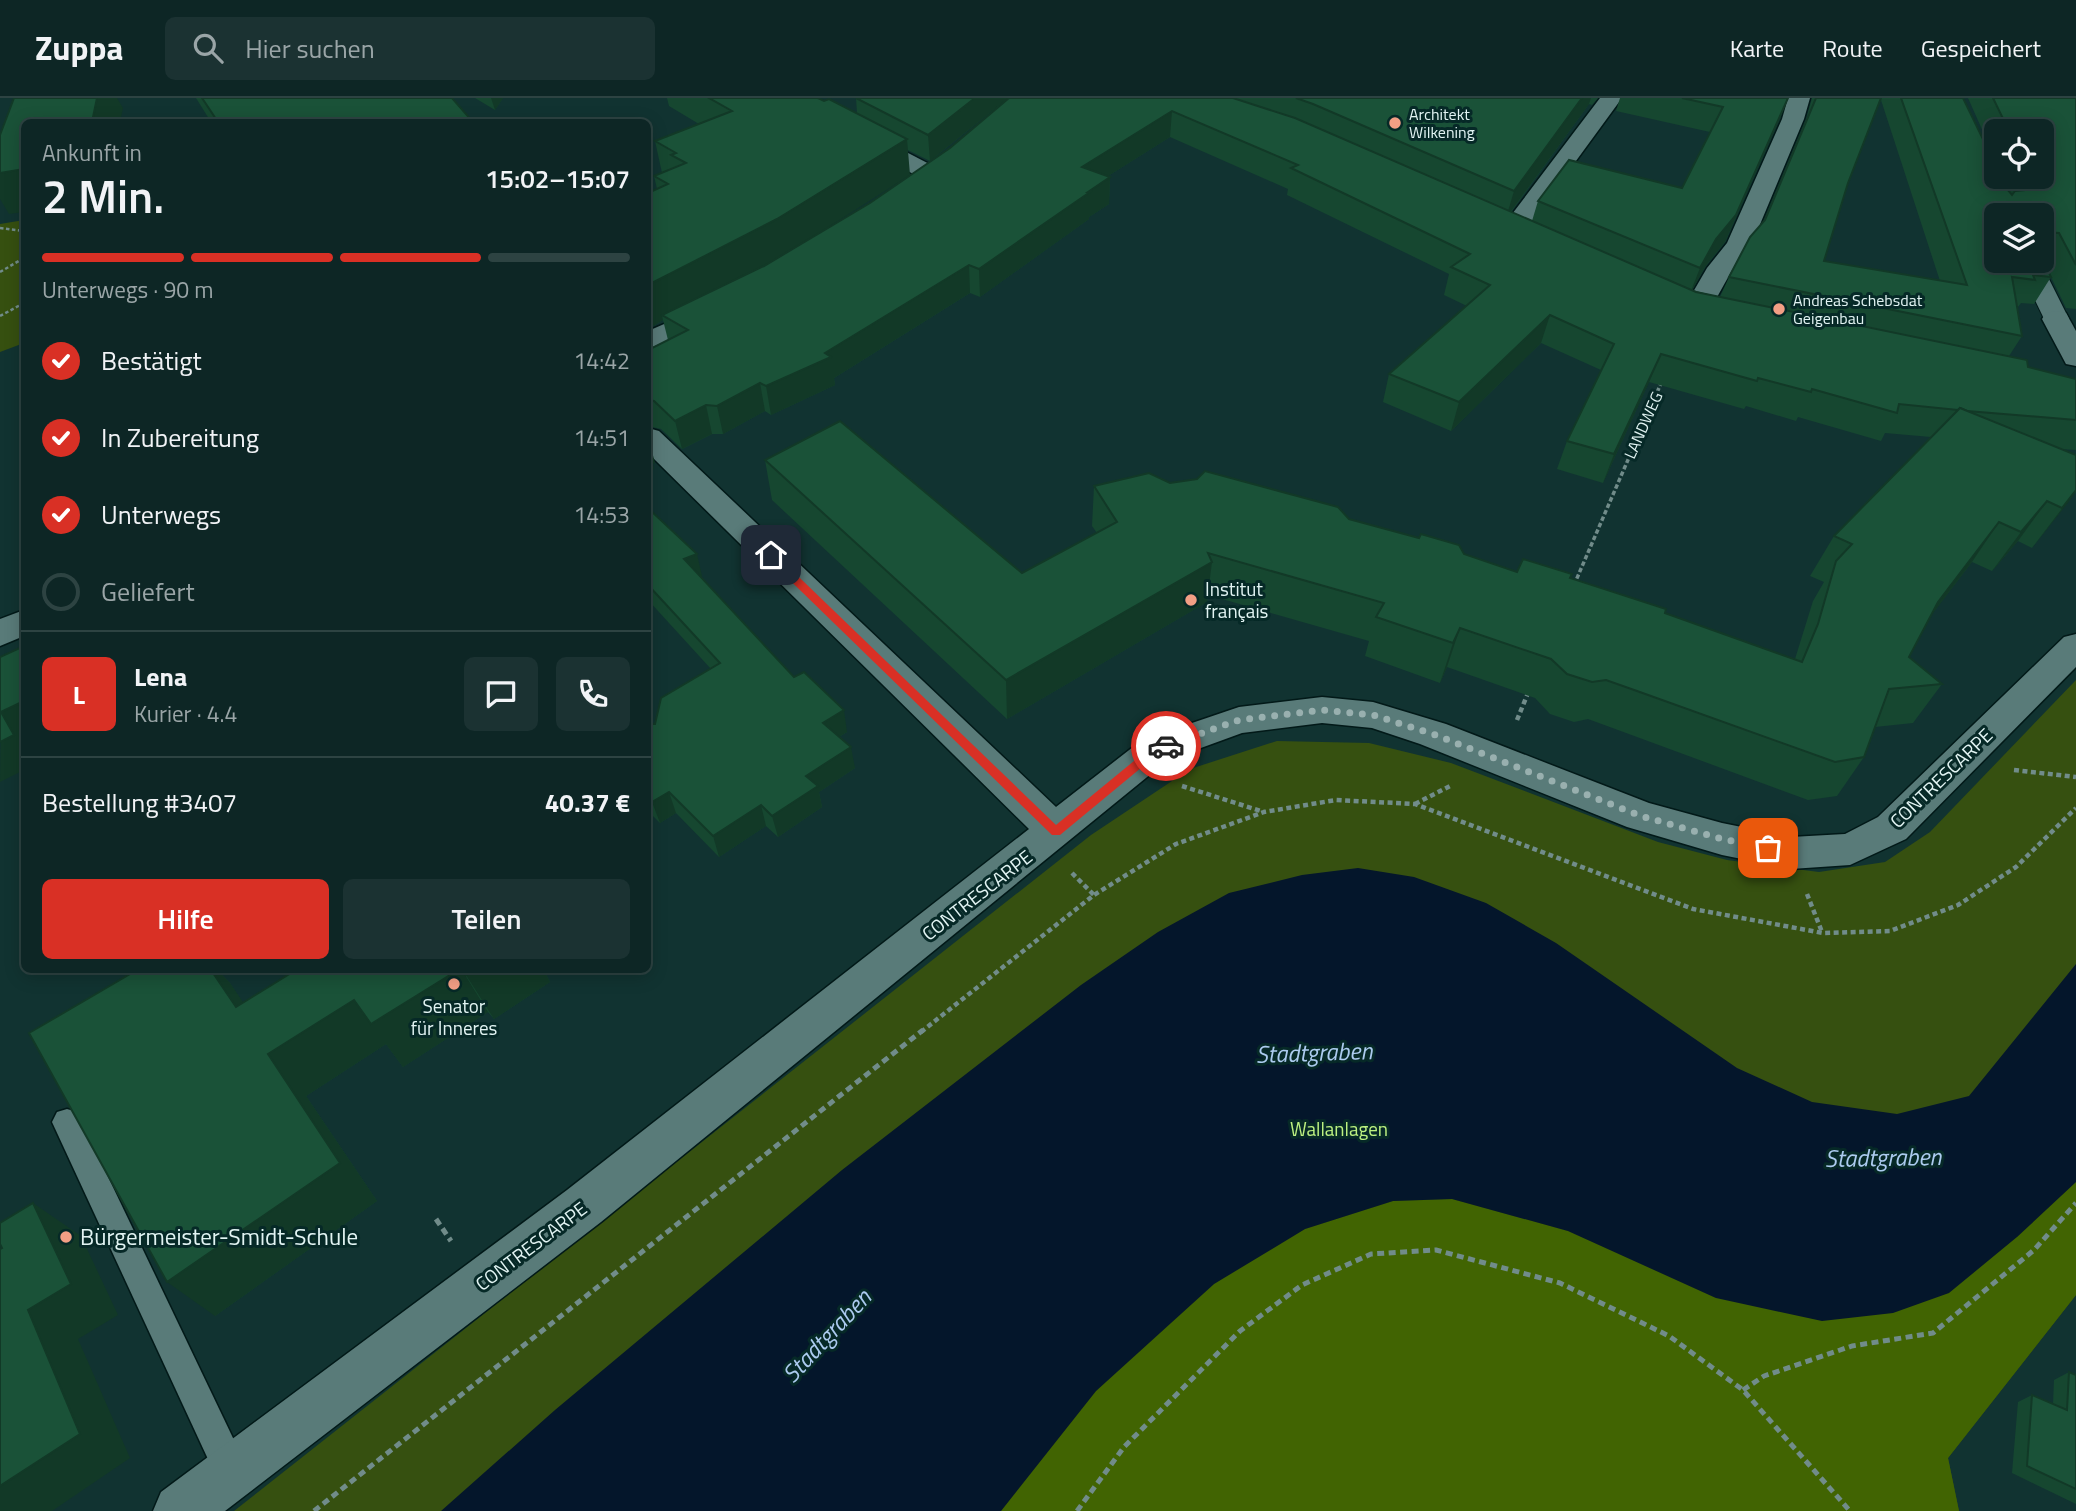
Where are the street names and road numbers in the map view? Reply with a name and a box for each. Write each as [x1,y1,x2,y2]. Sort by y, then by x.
street label: LANDWEG [1618,388,1668,462]
street label: CONTRESCARPE [1883,721,1999,834]
street label: CONTRESCARPE [915,842,1038,947]
street label: CONTRESCARPE [469,1194,593,1297]

